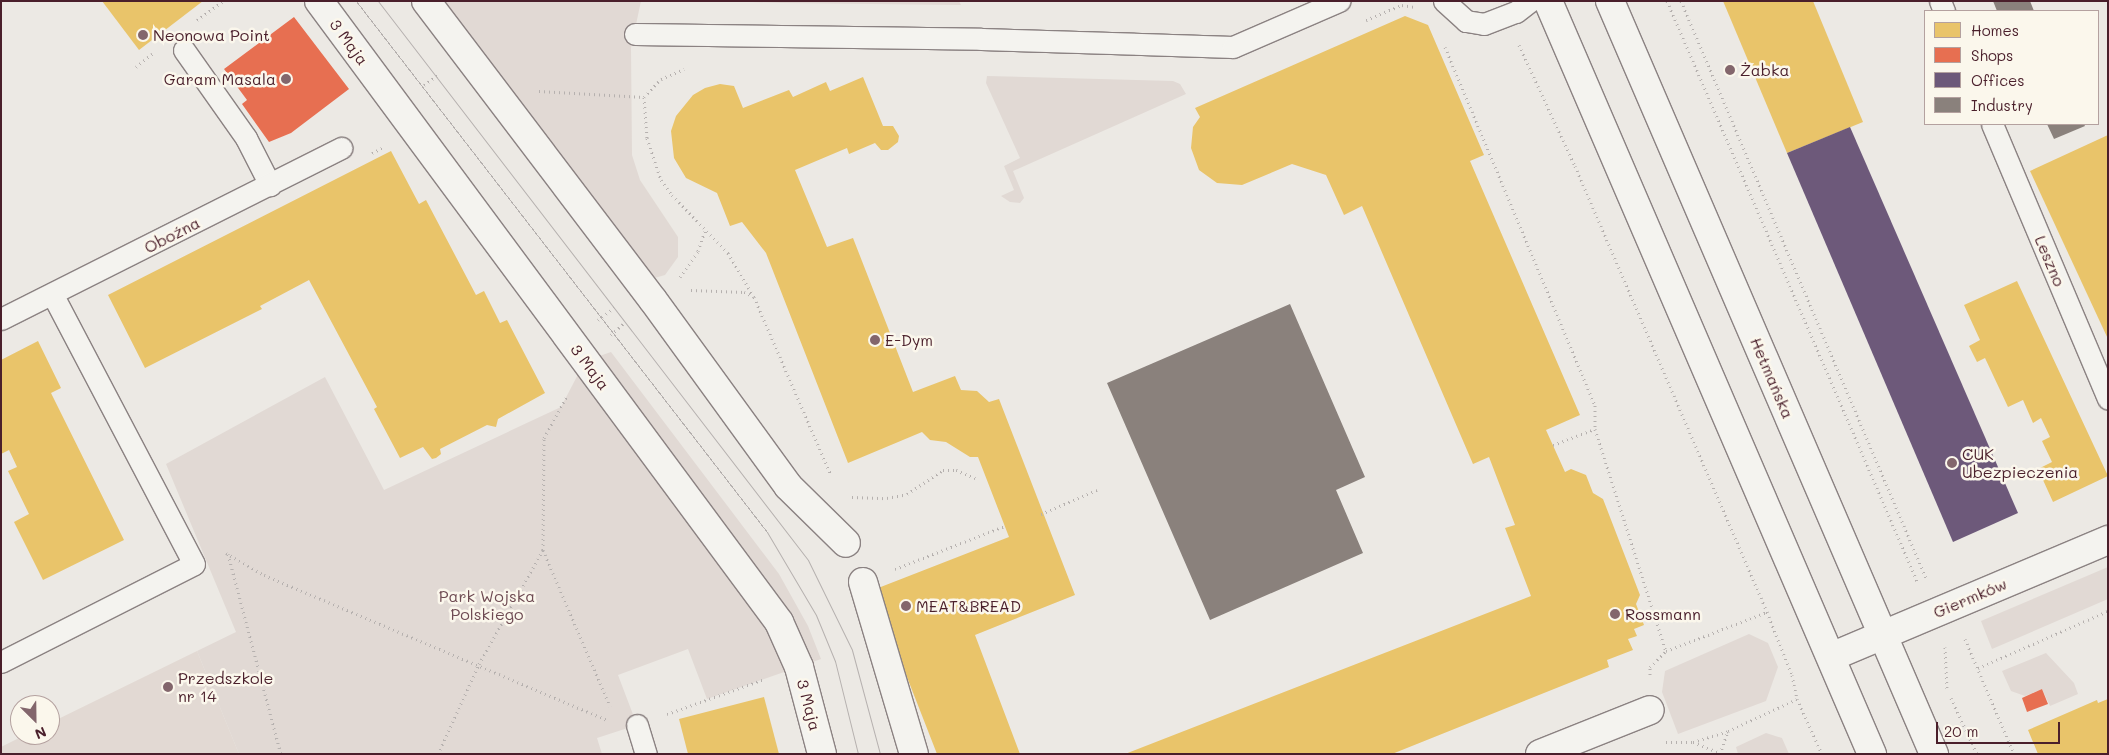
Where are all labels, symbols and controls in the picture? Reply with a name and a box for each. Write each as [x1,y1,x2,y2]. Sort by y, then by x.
legend [1924,10,2099,125]
street label: 3 Maja [326,15,372,69]
text: Homes [1971,20,2019,40]
place label: Neonowa Point [153,25,270,45]
marker: Neonowa Point [137,29,149,41]
text: Shops [1971,45,2013,65]
place label: Żabka [1740,60,1789,80]
marker: Żabka [1724,64,1736,76]
place label: Garam Masala [164,69,276,89]
text: Offices [1971,70,2025,90]
marker: Garam Masala [280,73,292,85]
text: Industry [1971,95,2033,115]
street label: Oboźna [141,213,203,257]
street label: Leszno [2031,233,2069,289]
place label: E-Dym [885,330,933,350]
marker: E-Dym [869,334,881,346]
street label: Hetmańska [1746,335,1798,421]
street label: 3 Maja [567,340,613,394]
place label: CUK Ubezpieczenia [1962,444,2078,482]
marker: CUK Ubezpieczenia [1946,457,1958,469]
street label: Giermków [1930,574,2010,622]
park label: Park Wojska Polskiego [439,586,535,624]
place label: MEAT&BREAD [916,596,1021,616]
marker: MEAT&BREAD [900,600,912,612]
place label: Rossmann [1625,604,1701,624]
marker: Rossmann [1609,608,1621,620]
place label: Przedszkole nr 14 [178,668,273,706]
street label: 3 Maja [793,677,825,733]
marker: Przedszkole nr 14 [162,681,174,693]
north arrow [10,695,60,745]
scale bar [1939,712,2063,744]
text: 20 m [1944,721,1978,741]
text: N [32,723,49,744]

